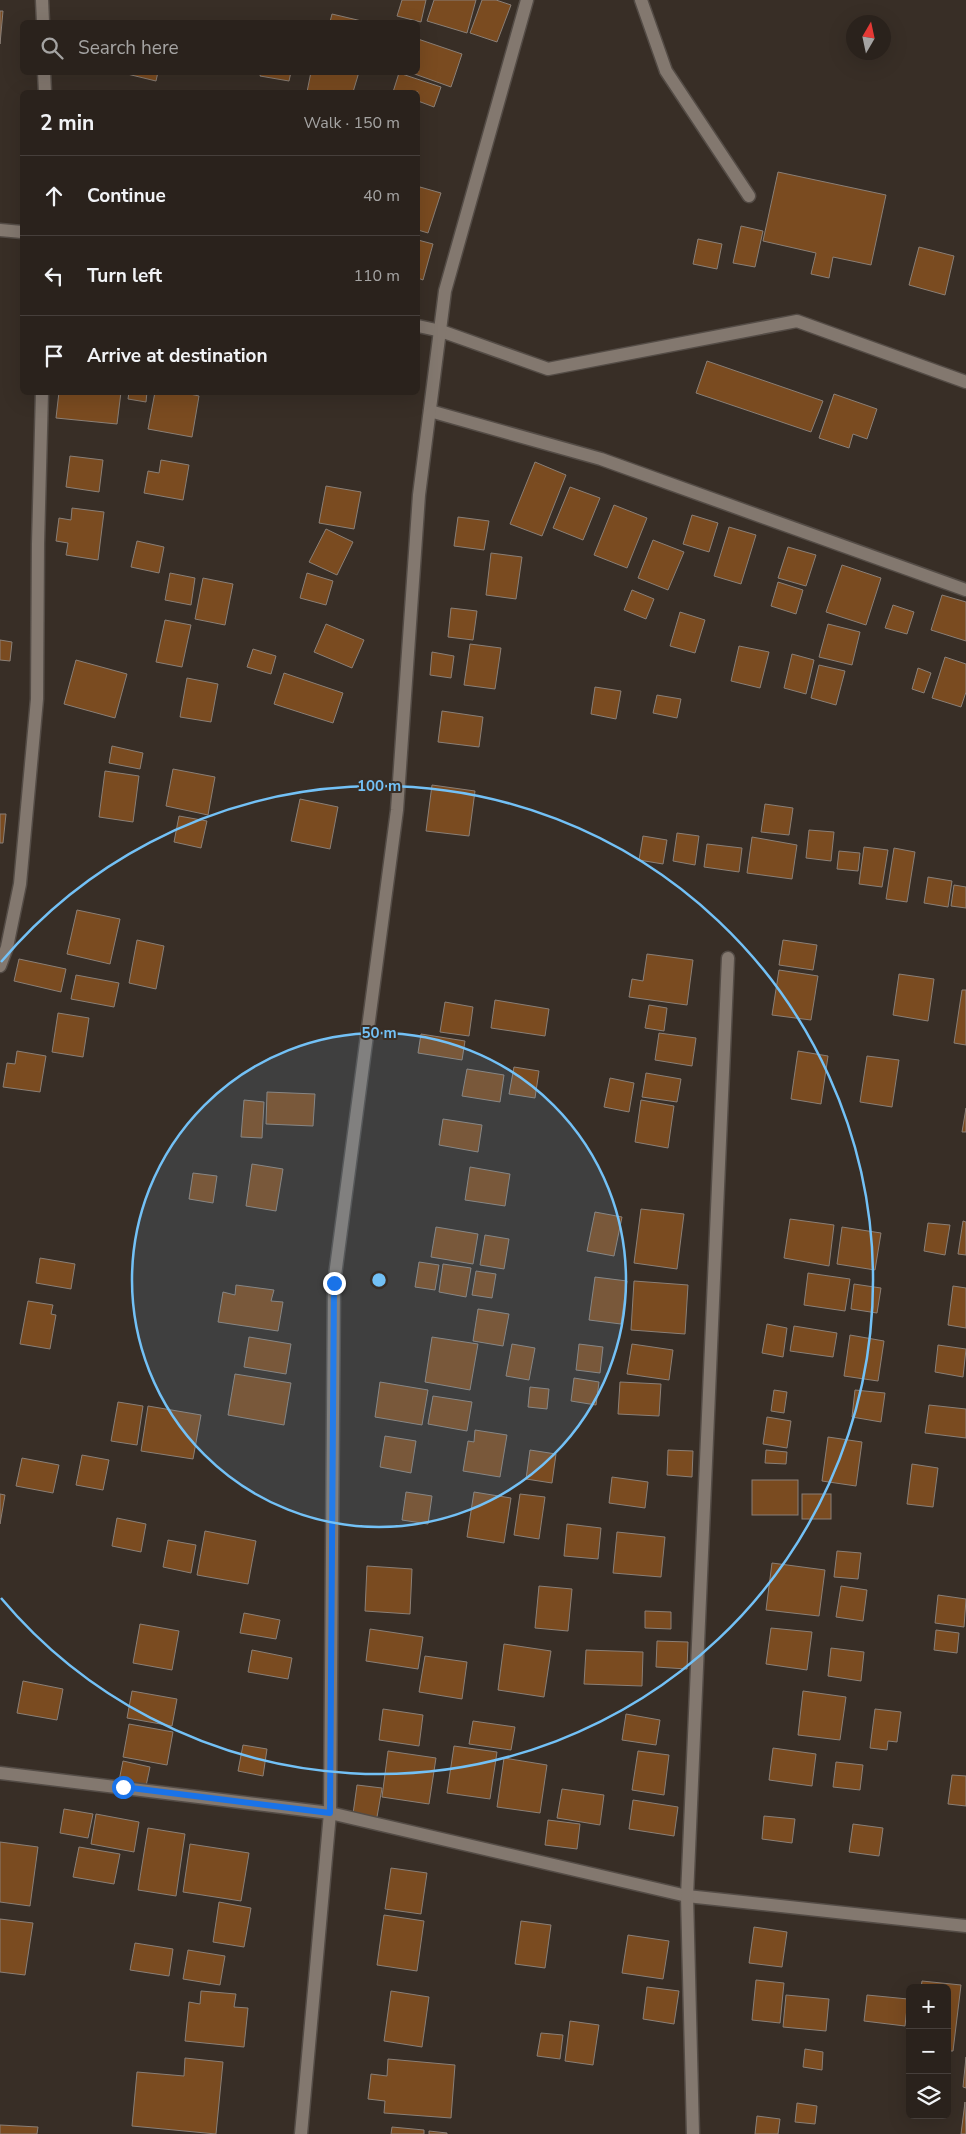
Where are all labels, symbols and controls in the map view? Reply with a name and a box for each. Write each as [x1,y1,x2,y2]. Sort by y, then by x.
north arrow [846,15,891,60]
search box [20,20,420,75]
icon: search [38,34,66,62]
text: Search here [78,35,179,61]
text: 2 min [40,109,94,137]
text: Walk · 150 m [304,112,400,134]
icon: ahead [40,182,68,210]
text: Continue [87,183,166,209]
text: 40 m [363,185,400,207]
icon: left [40,262,68,290]
text: Turn left [87,263,162,289]
text: 110 m [353,265,400,287]
icon: arrive [40,342,68,370]
text: Arrive at destination [87,343,268,369]
text: 100 m [357,776,401,796]
text: 50 m [361,1023,397,1043]
centre of rings [370,1271,388,1289]
route end [323,1272,346,1295]
route start [112,1776,135,1799]
map controls [906,1984,951,2119]
button: + [906,1984,951,2029]
button: − [906,2029,951,2074]
button: layers [906,2074,951,2119]

